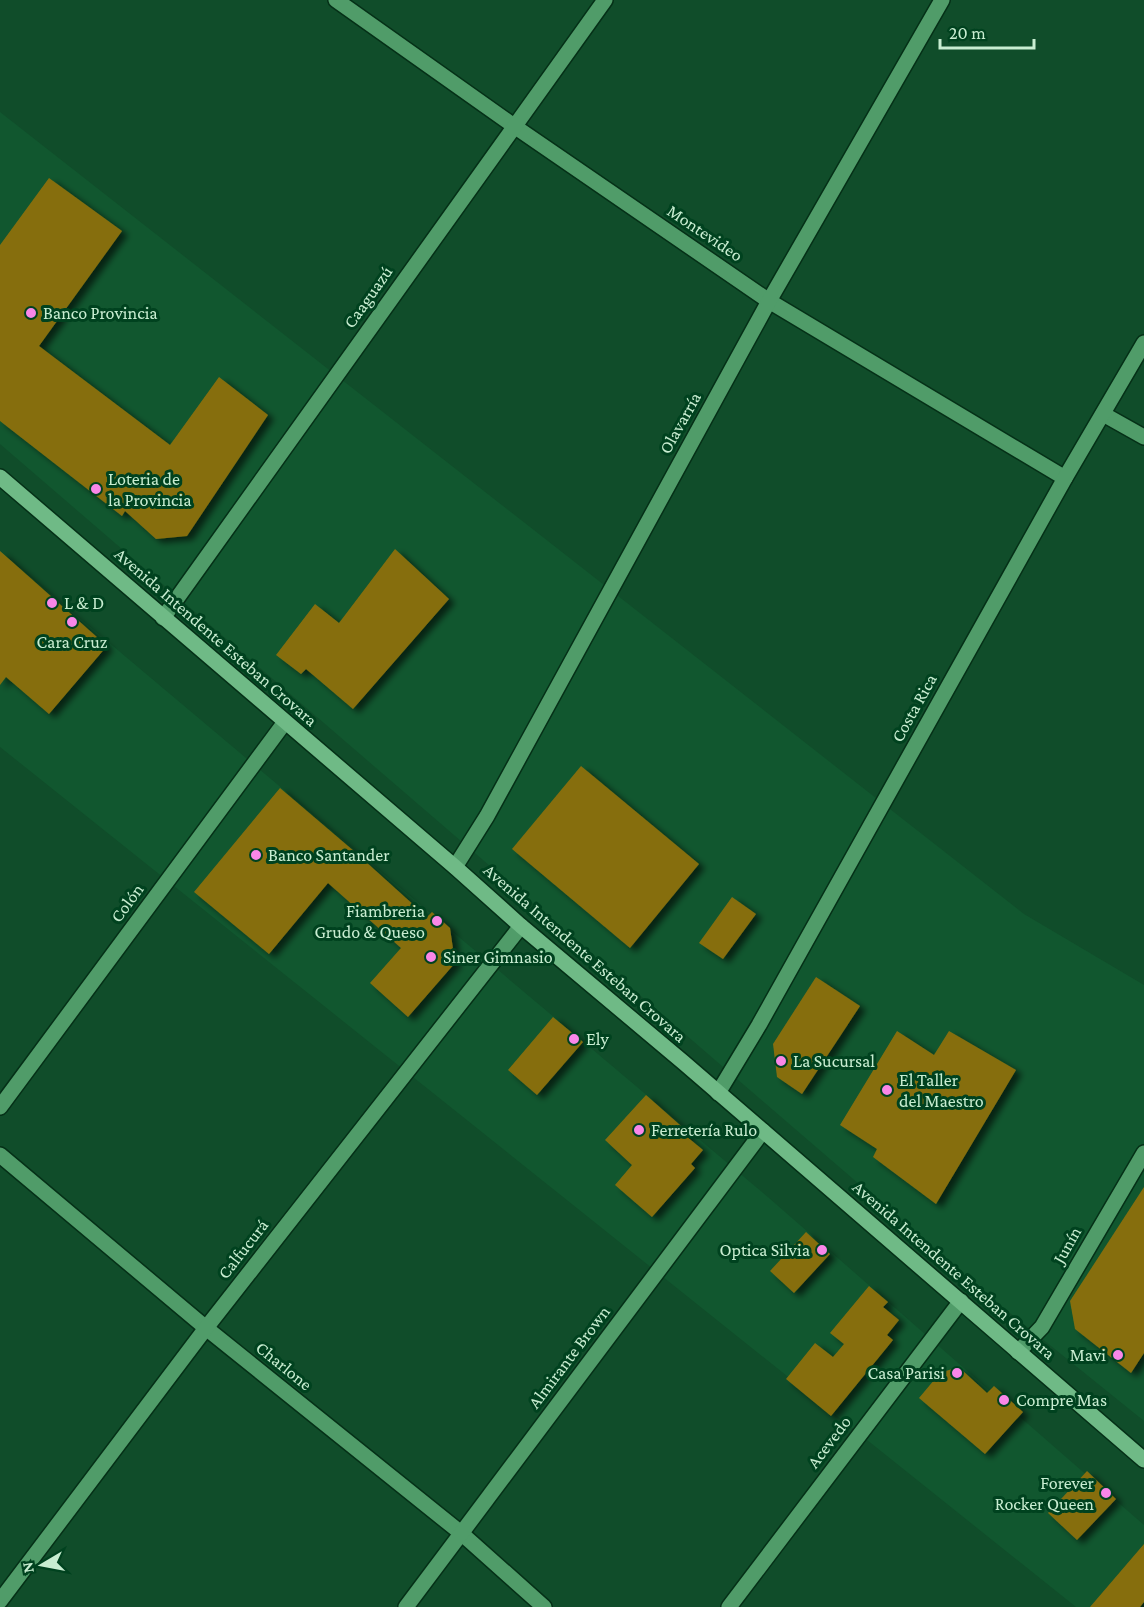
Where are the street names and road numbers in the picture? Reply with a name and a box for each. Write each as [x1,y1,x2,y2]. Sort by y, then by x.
street label: Montevideo [664,200,747,266]
street label: Caaguazú [339,262,397,332]
street label: Olavarría [655,389,705,457]
street label: Avenida Intendente Esteban Crovara [111,544,321,730]
street label: Costa Rica [887,671,941,745]
street label: Avenida Intendente Esteban Crovara [480,860,690,1046]
street label: Colón [106,880,148,926]
street label: Avenida Intendente Esteban Crovara [849,1177,1059,1363]
street label: Calfucurá [214,1215,272,1283]
street label: Junín [1048,1223,1086,1269]
street label: Almirante Brown [524,1302,614,1412]
street label: Charlone [252,1337,316,1395]
street label: Acevedo [803,1412,855,1472]

